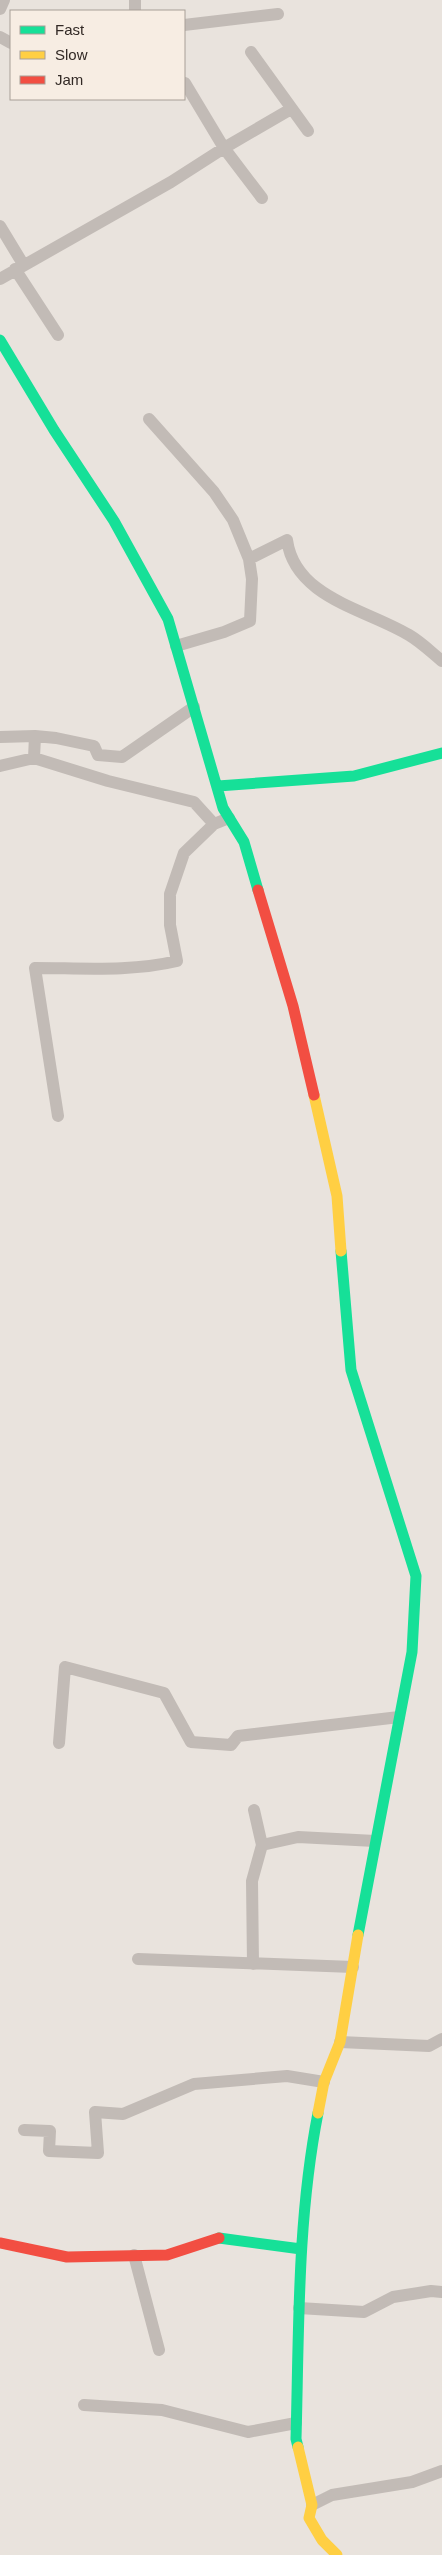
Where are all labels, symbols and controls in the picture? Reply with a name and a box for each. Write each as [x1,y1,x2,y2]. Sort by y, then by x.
legend [10,10,185,100]
text: Fast [55,21,85,38]
text: Slow [55,46,88,63]
text: Jam [55,71,83,88]

